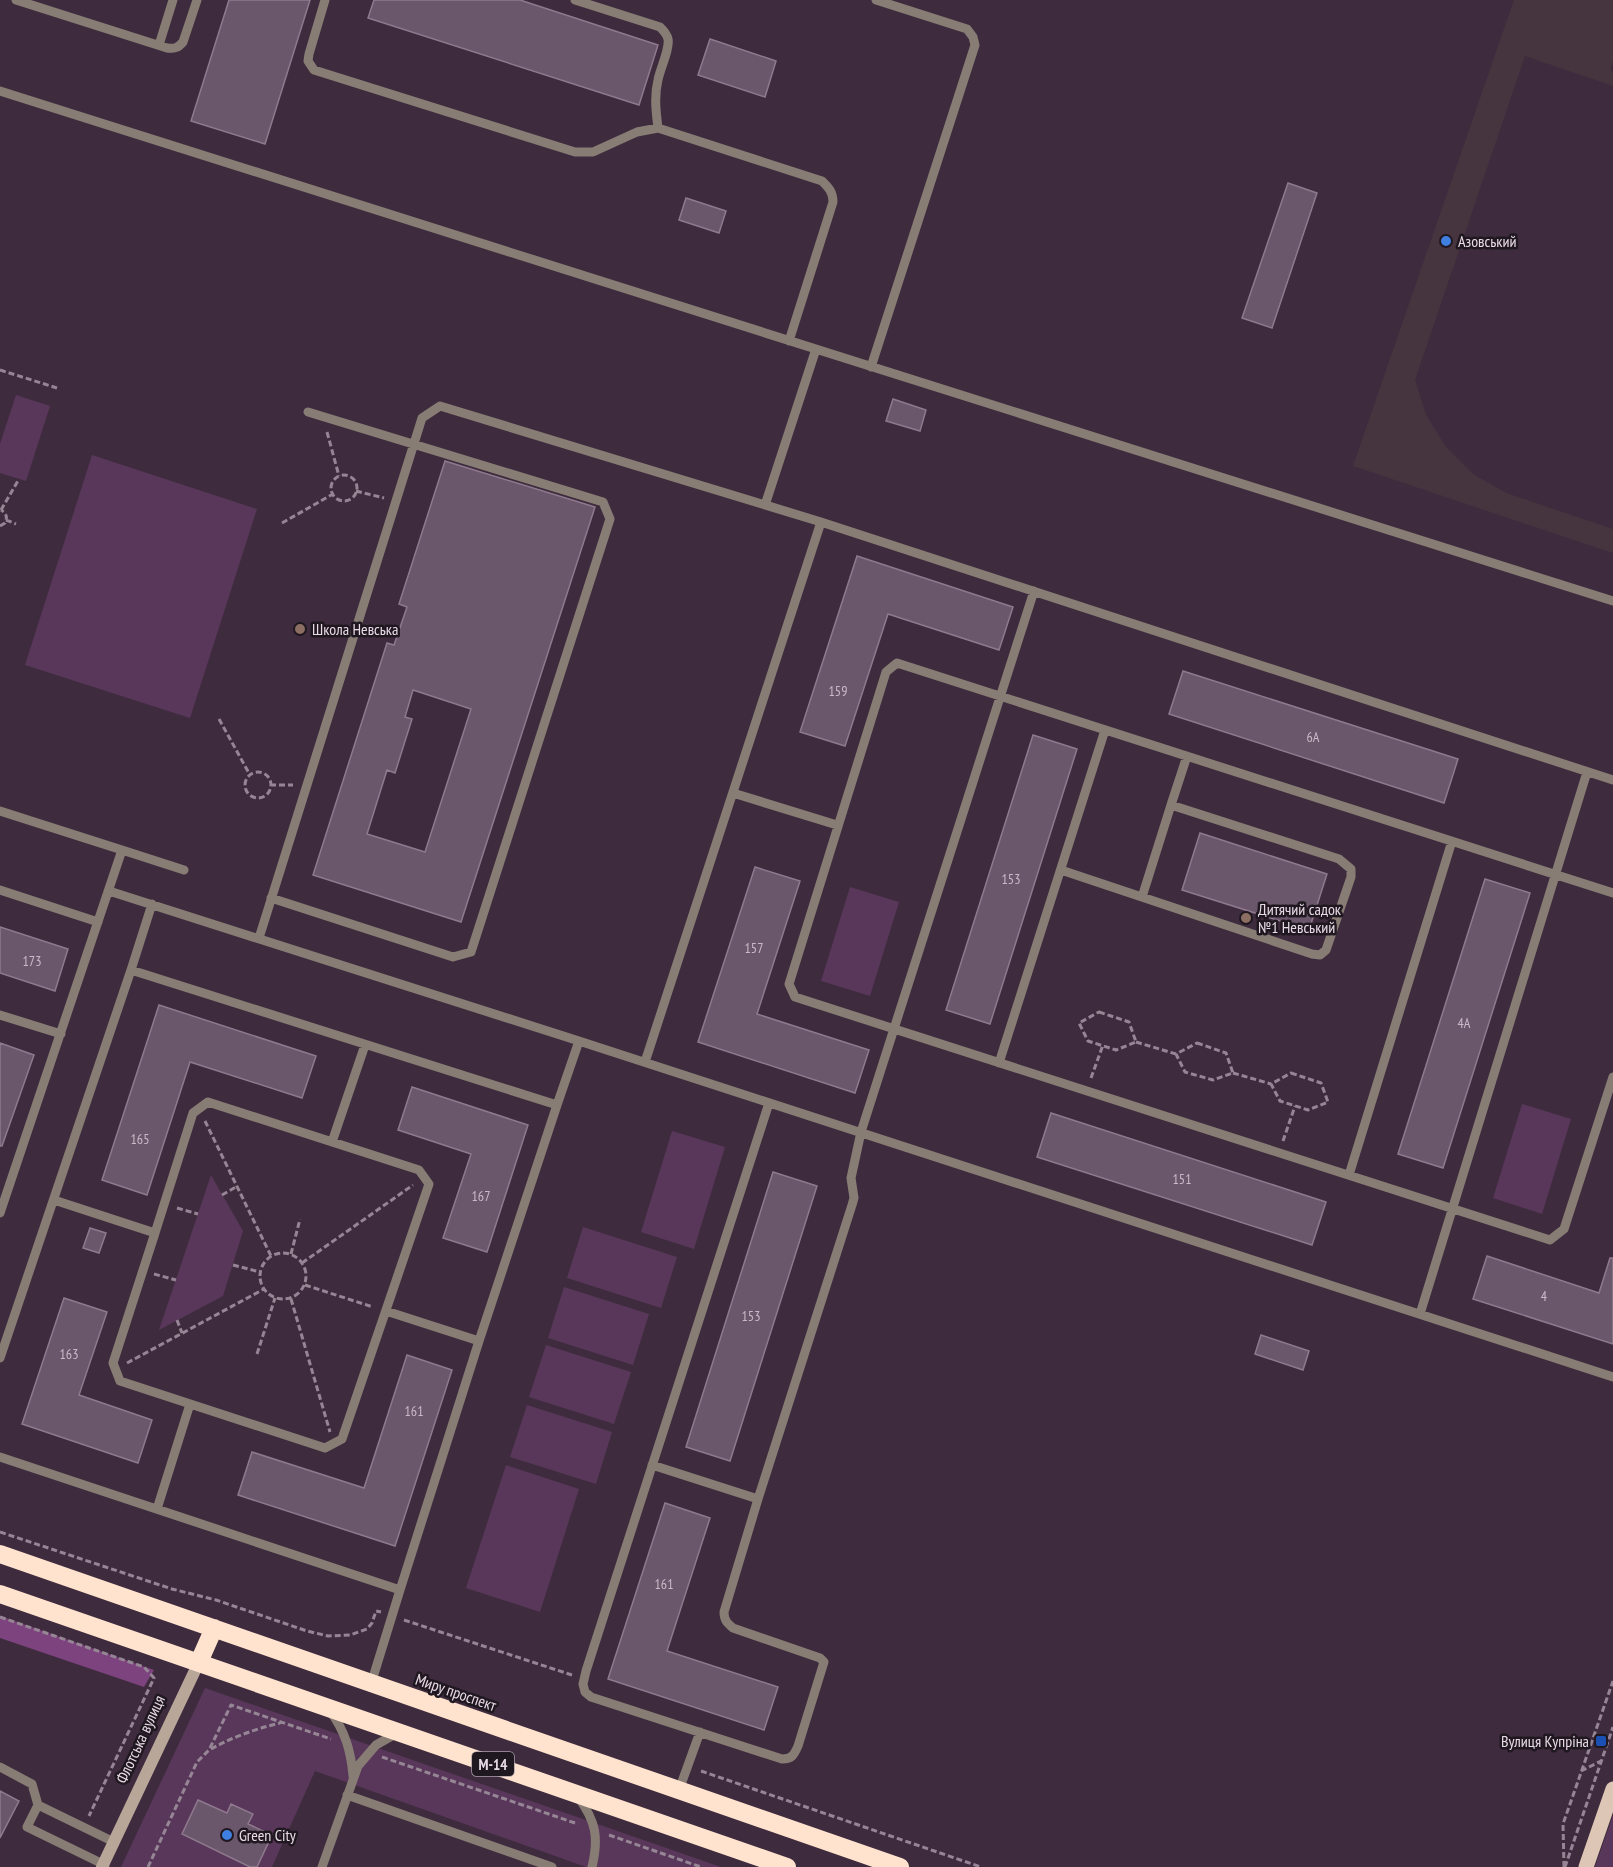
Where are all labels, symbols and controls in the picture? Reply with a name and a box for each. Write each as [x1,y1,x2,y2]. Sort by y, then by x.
place label: Азовський [1458,231,1517,251]
marker: Азовський [1439,234,1453,248]
place label: Школа Невська [312,619,398,639]
marker: Школа Невська [293,622,307,636]
house number: 159 [829,682,847,700]
house number: 6А [1307,728,1320,746]
house number: 153 [1002,870,1020,888]
place label: Дитячий садок №1 Невський [1258,899,1342,937]
marker: Дитячий садок №1 Невський [1239,911,1253,925]
house number: 157 [745,939,763,957]
house number: 173 [23,952,41,970]
house number: 4А [1458,1014,1471,1032]
house number: 165 [131,1130,149,1148]
house number: 151 [1173,1170,1191,1188]
house number: 167 [472,1187,490,1205]
house number: 4 [1541,1287,1548,1305]
house number: 153 [742,1307,760,1325]
house number: 163 [60,1345,78,1363]
house number: 161 [405,1402,423,1420]
house number: 161 [655,1575,673,1593]
street label: Миру проспект [413,1669,500,1715]
street label: Флотська вулиця [111,1692,169,1786]
place label: Вулиця Купріна [1501,1731,1589,1751]
marker: Вулиця Купріна [1594,1734,1608,1748]
road number: М-14 [472,1752,514,1776]
place label: Green City [239,1825,296,1845]
marker: Green City [220,1828,234,1842]

